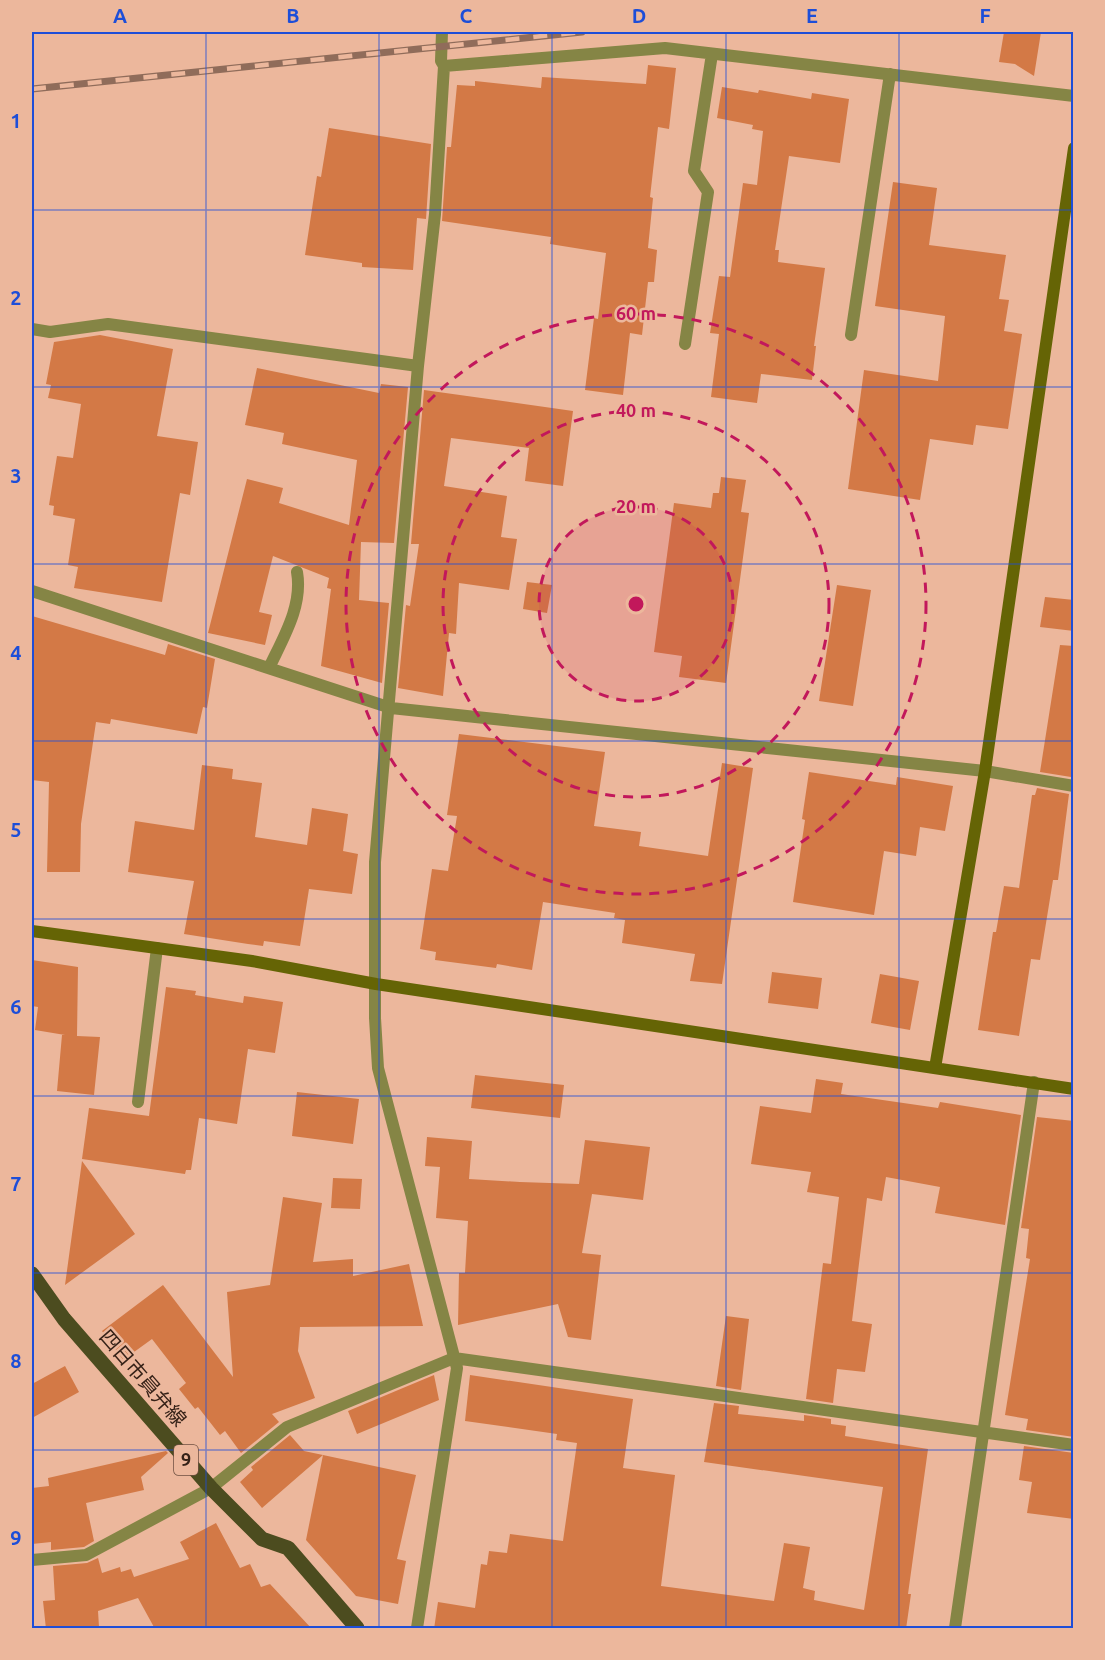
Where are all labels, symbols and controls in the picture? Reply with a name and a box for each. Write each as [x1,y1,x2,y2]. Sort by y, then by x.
text: A [113,4,127,27]
text: B [286,4,300,27]
text: C [460,4,473,27]
text: D [632,4,646,27]
text: E [806,4,818,27]
text: F [979,4,991,27]
text: 1 [10,109,22,132]
text: 2 [10,286,22,309]
text: 60 m [616,303,656,323]
text: 40 m [616,400,656,420]
text: 3 [10,464,22,487]
text: 20 m [616,496,656,516]
centre of rings [626,594,646,614]
text: 4 [10,641,22,664]
text: 5 [10,818,22,841]
text: 6 [10,995,22,1018]
text: 7 [10,1172,22,1195]
street label: 四日市員弁線 [95,1325,191,1430]
text: 8 [10,1349,22,1372]
road number: 9 [174,1445,198,1475]
text: 9 [10,1526,22,1549]

